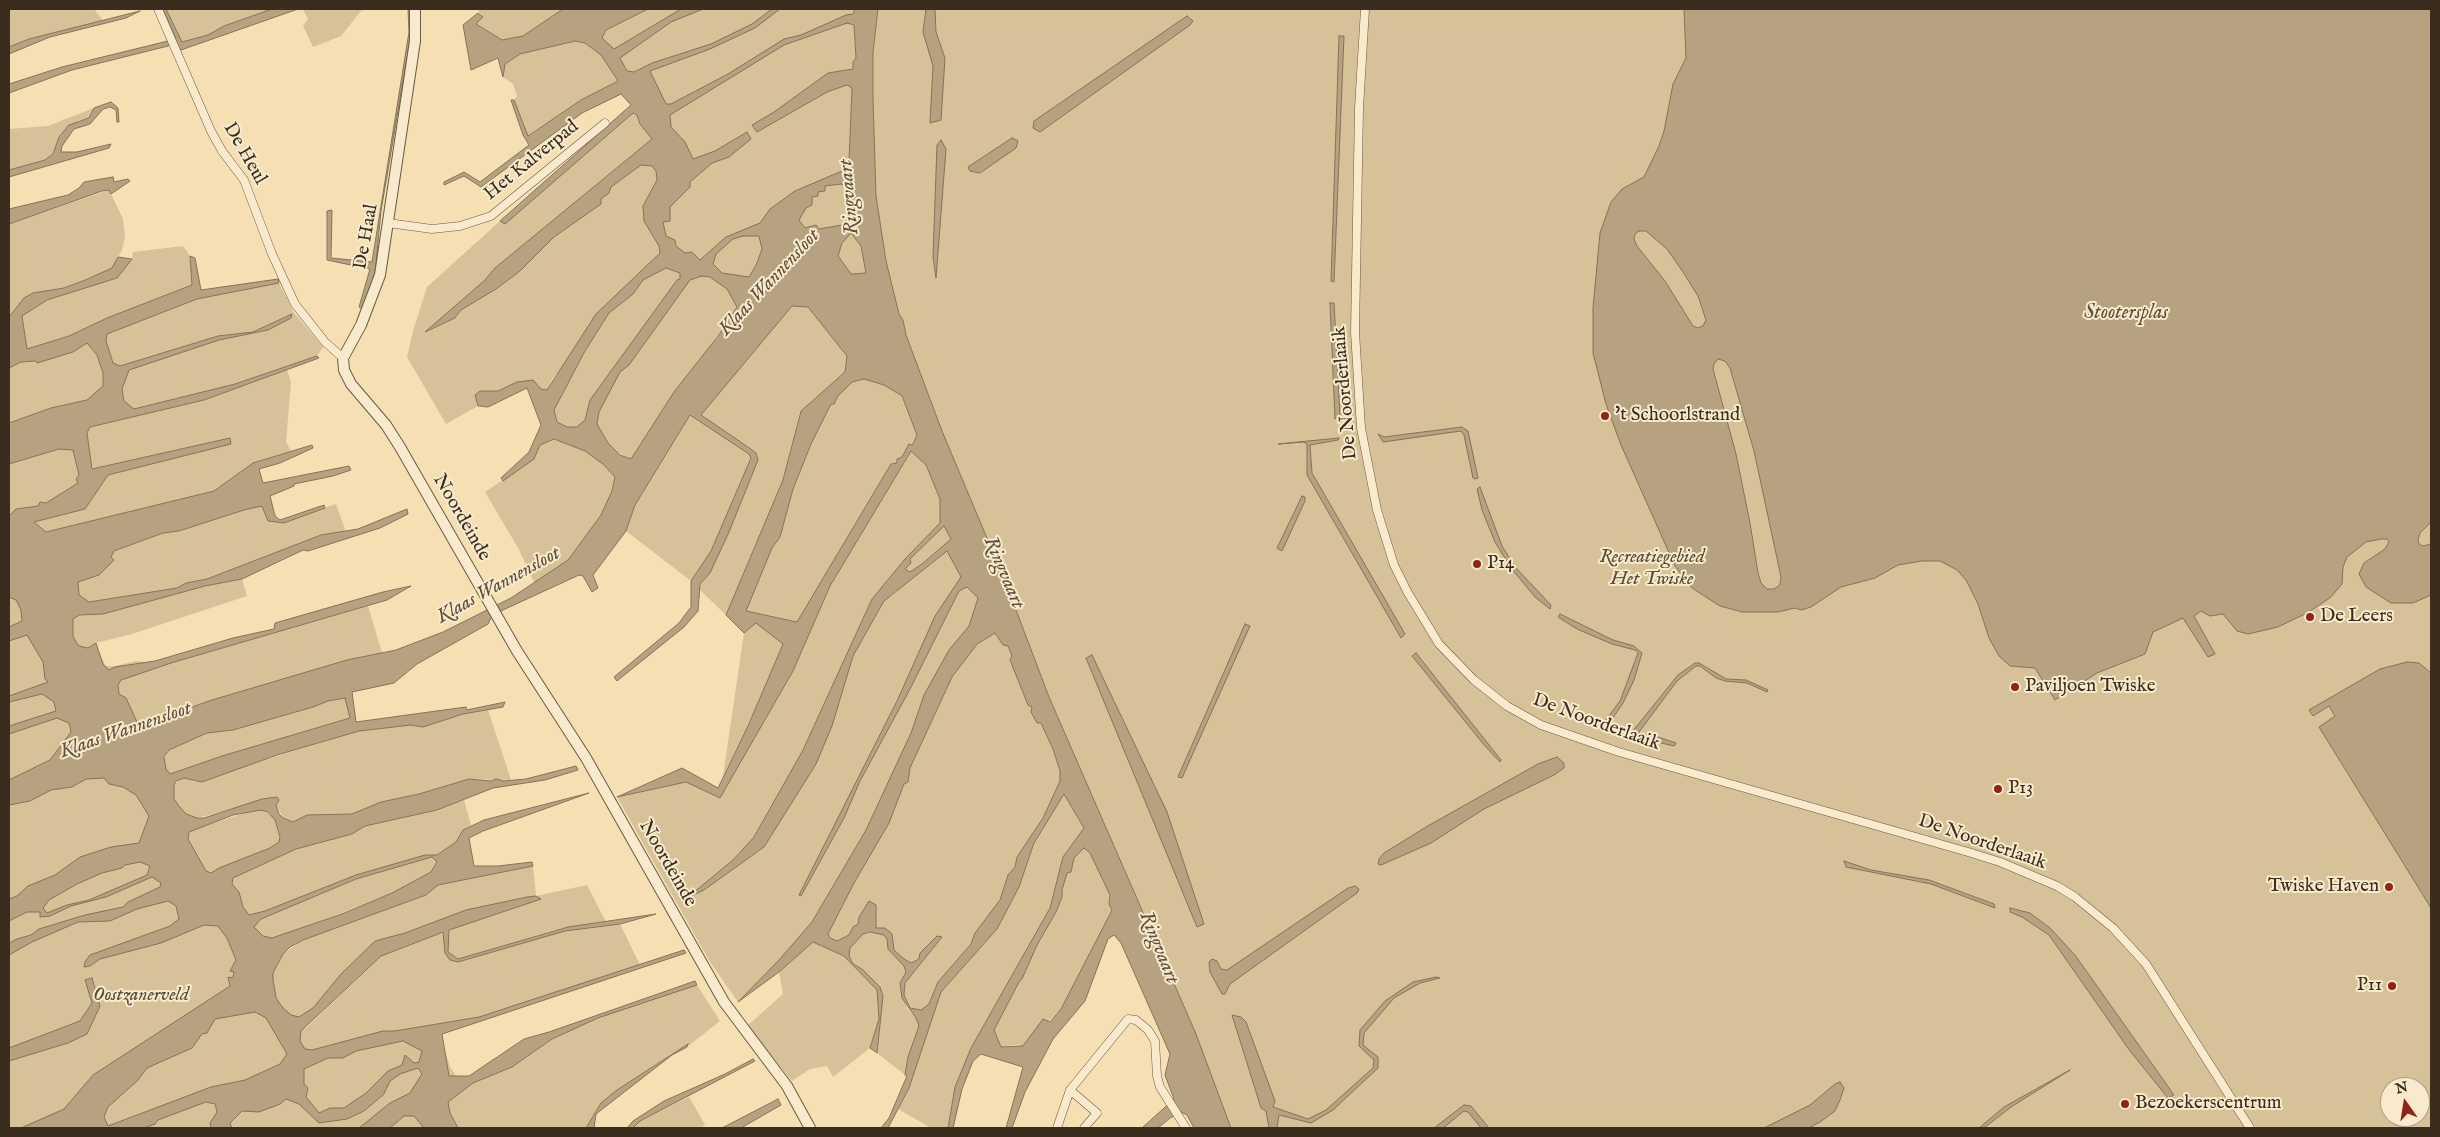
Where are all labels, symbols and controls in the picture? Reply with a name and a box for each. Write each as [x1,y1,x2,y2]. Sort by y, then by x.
street label: Het Kalverpad [480,116,584,206]
street label: De Heul [217,119,271,189]
water label: Ringvaart [835,158,865,236]
street label: De Haal [350,202,384,272]
water label: Klaas Wannensloot [714,224,826,342]
water label: Stootersplas [2084,302,2168,326]
street label: De Noorderlaaik [1329,325,1363,461]
place label: 't Schoorlstrand [1615,405,1740,427]
marker: 't Schoorlstrand [1599,410,1611,422]
street label: Noordeinde [427,471,495,565]
water label: Ringvaart [977,533,1029,613]
water label: Klaas Wannensloot [433,542,565,630]
park label: Recreatiegebied Het Twiske [1599,547,1705,591]
place label: P14 [1487,553,1514,575]
marker: P14 [1471,558,1483,570]
place label: De Leers [2320,606,2393,628]
marker: De Leers [2304,611,2316,623]
place label: Paviljoen Twiske [2025,676,2156,698]
marker: Paviljoen Twiske [2009,681,2021,693]
street label: De Noorderlaaik [1529,689,1663,757]
water label: Klaas Wannensloot [57,697,195,765]
place label: P13 [2008,778,2033,800]
marker: P13 [1992,783,2004,795]
street label: De Noorderlaaik [1915,810,2049,876]
street label: Noordeinde [633,817,701,911]
place label: Twiske Haven [2268,876,2379,898]
marker: Twiske Haven [2383,881,2395,893]
water label: Ringvaart [1133,908,1183,988]
place label: P11 [2357,975,2382,997]
marker: P11 [2386,980,2398,992]
park label: Oostzanerveld [93,985,189,1007]
north arrow [2380,1077,2430,1127]
text: N [2394,1078,2410,1098]
place label: Bezoekerscentrum [2135,1093,2281,1115]
marker: Bezoekerscentrum [2119,1098,2131,1110]

